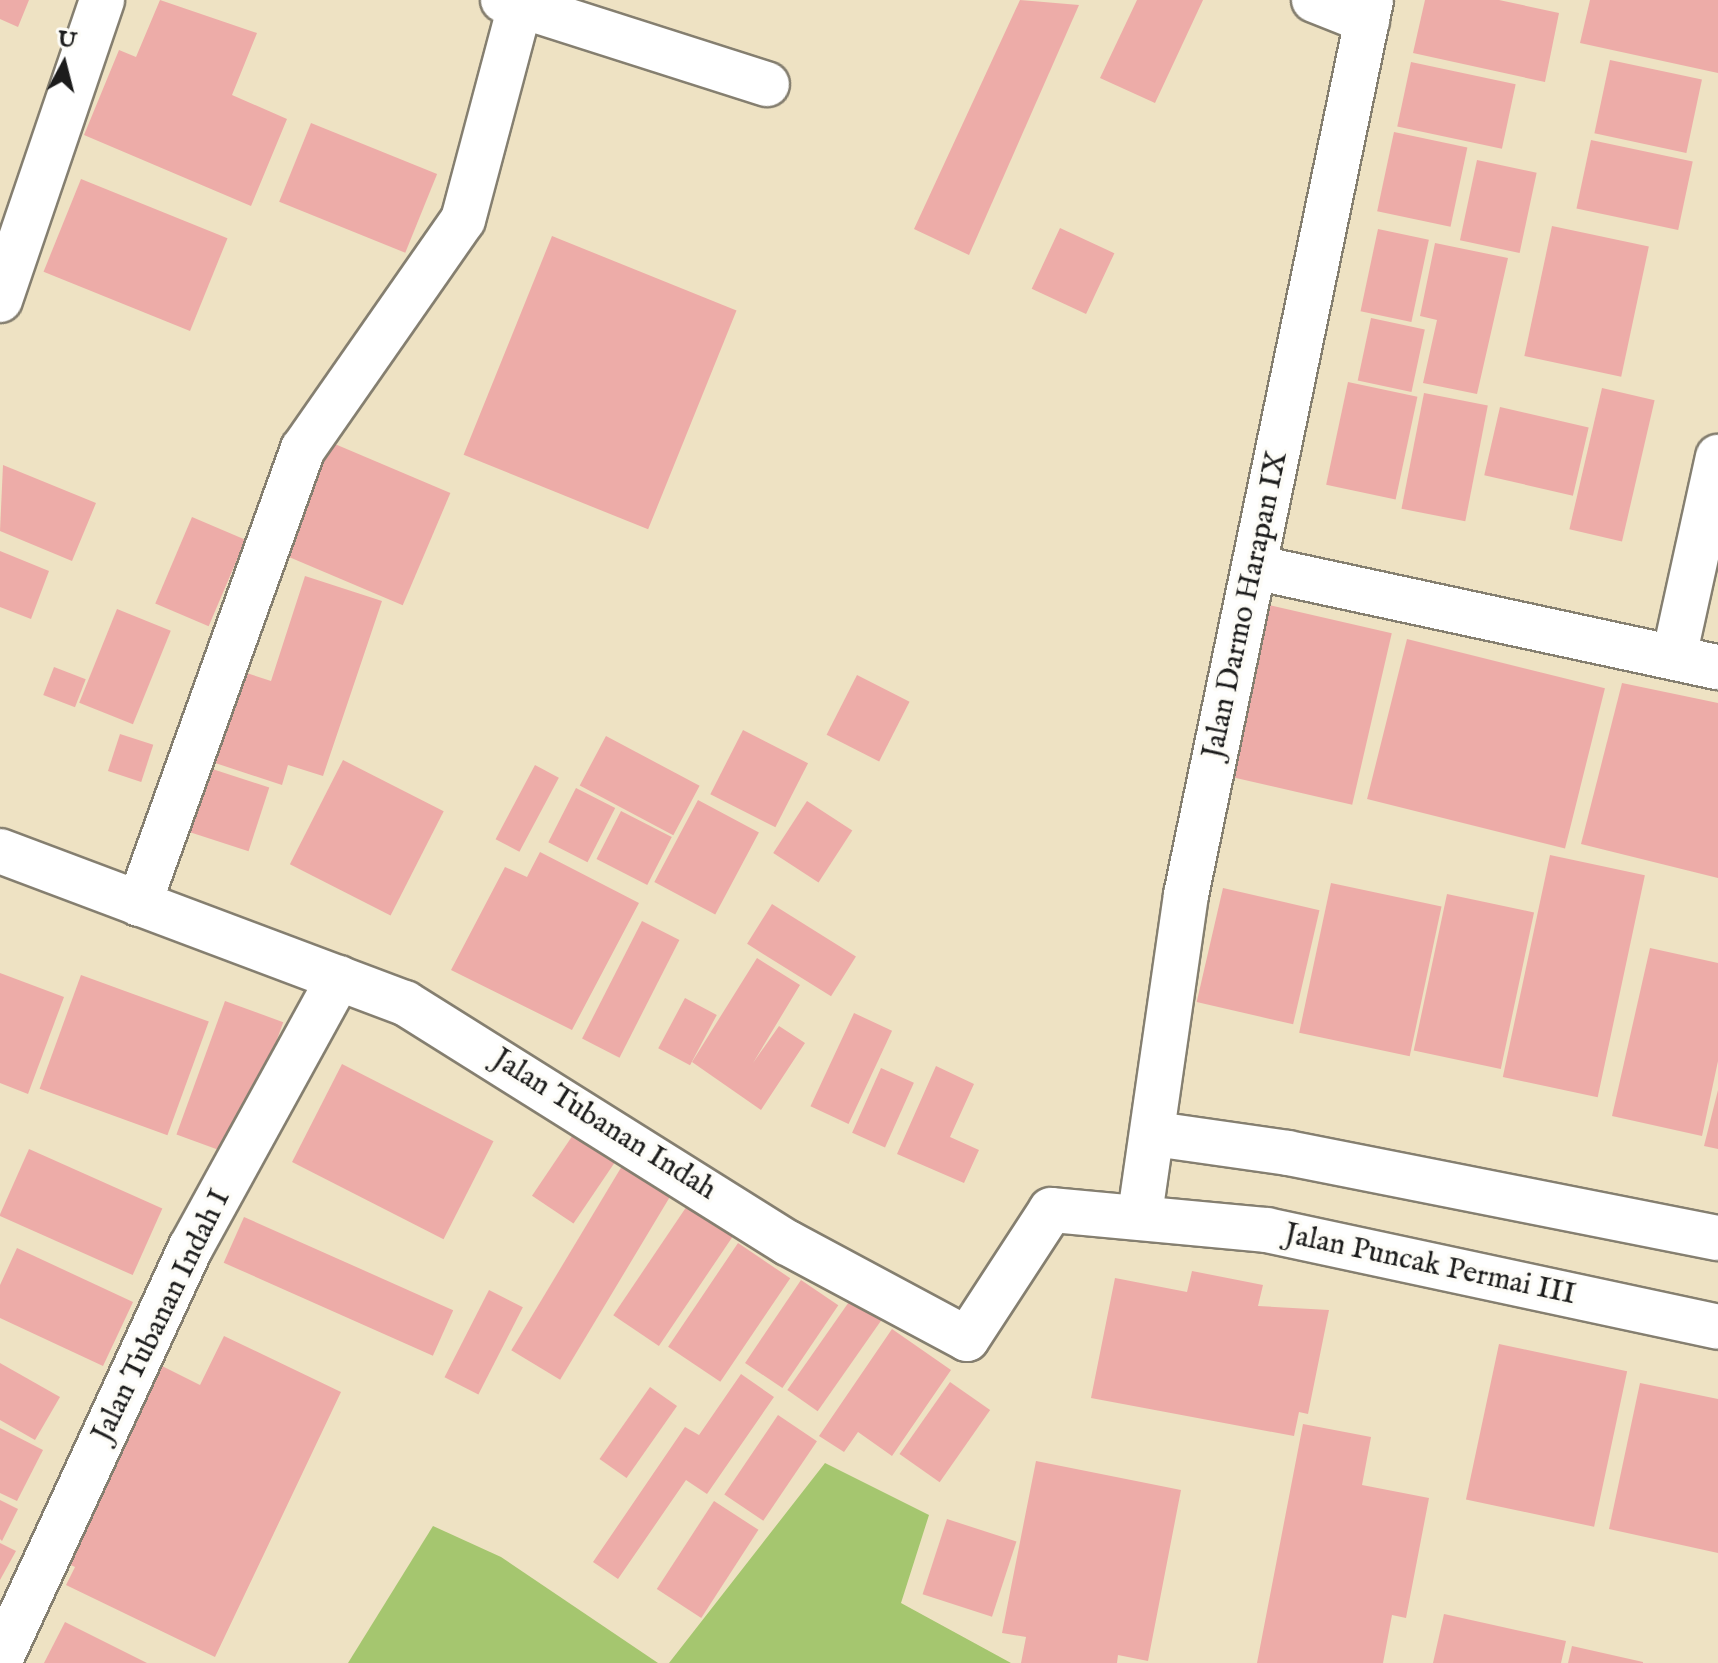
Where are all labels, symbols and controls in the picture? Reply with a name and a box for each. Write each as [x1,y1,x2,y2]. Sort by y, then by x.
north arrow [24,24,104,104]
text: U [56,25,78,55]
street label: Jalan Darmo Harapan IX [1196,448,1296,762]
street label: Jalan Tubanan Indah [485,1042,723,1208]
street label: Jalan Tubanan Indah I [85,1184,239,1448]
street label: Jalan Puncak Permai III [1281,1217,1579,1313]

